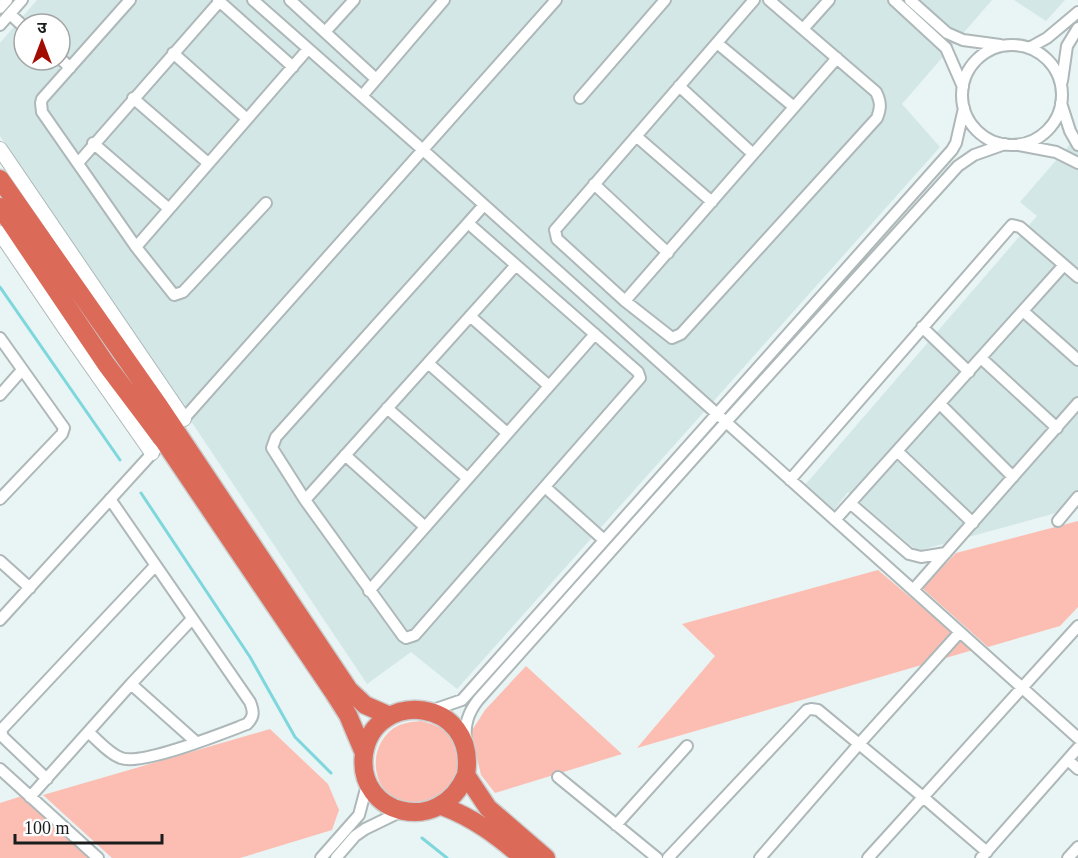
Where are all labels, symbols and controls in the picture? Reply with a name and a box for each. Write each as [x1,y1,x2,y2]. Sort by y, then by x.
north arrow [12,12,72,72]
text: उ [37,19,47,36]
scale bar [15,807,162,845]
text: 100 m [24,818,70,838]

